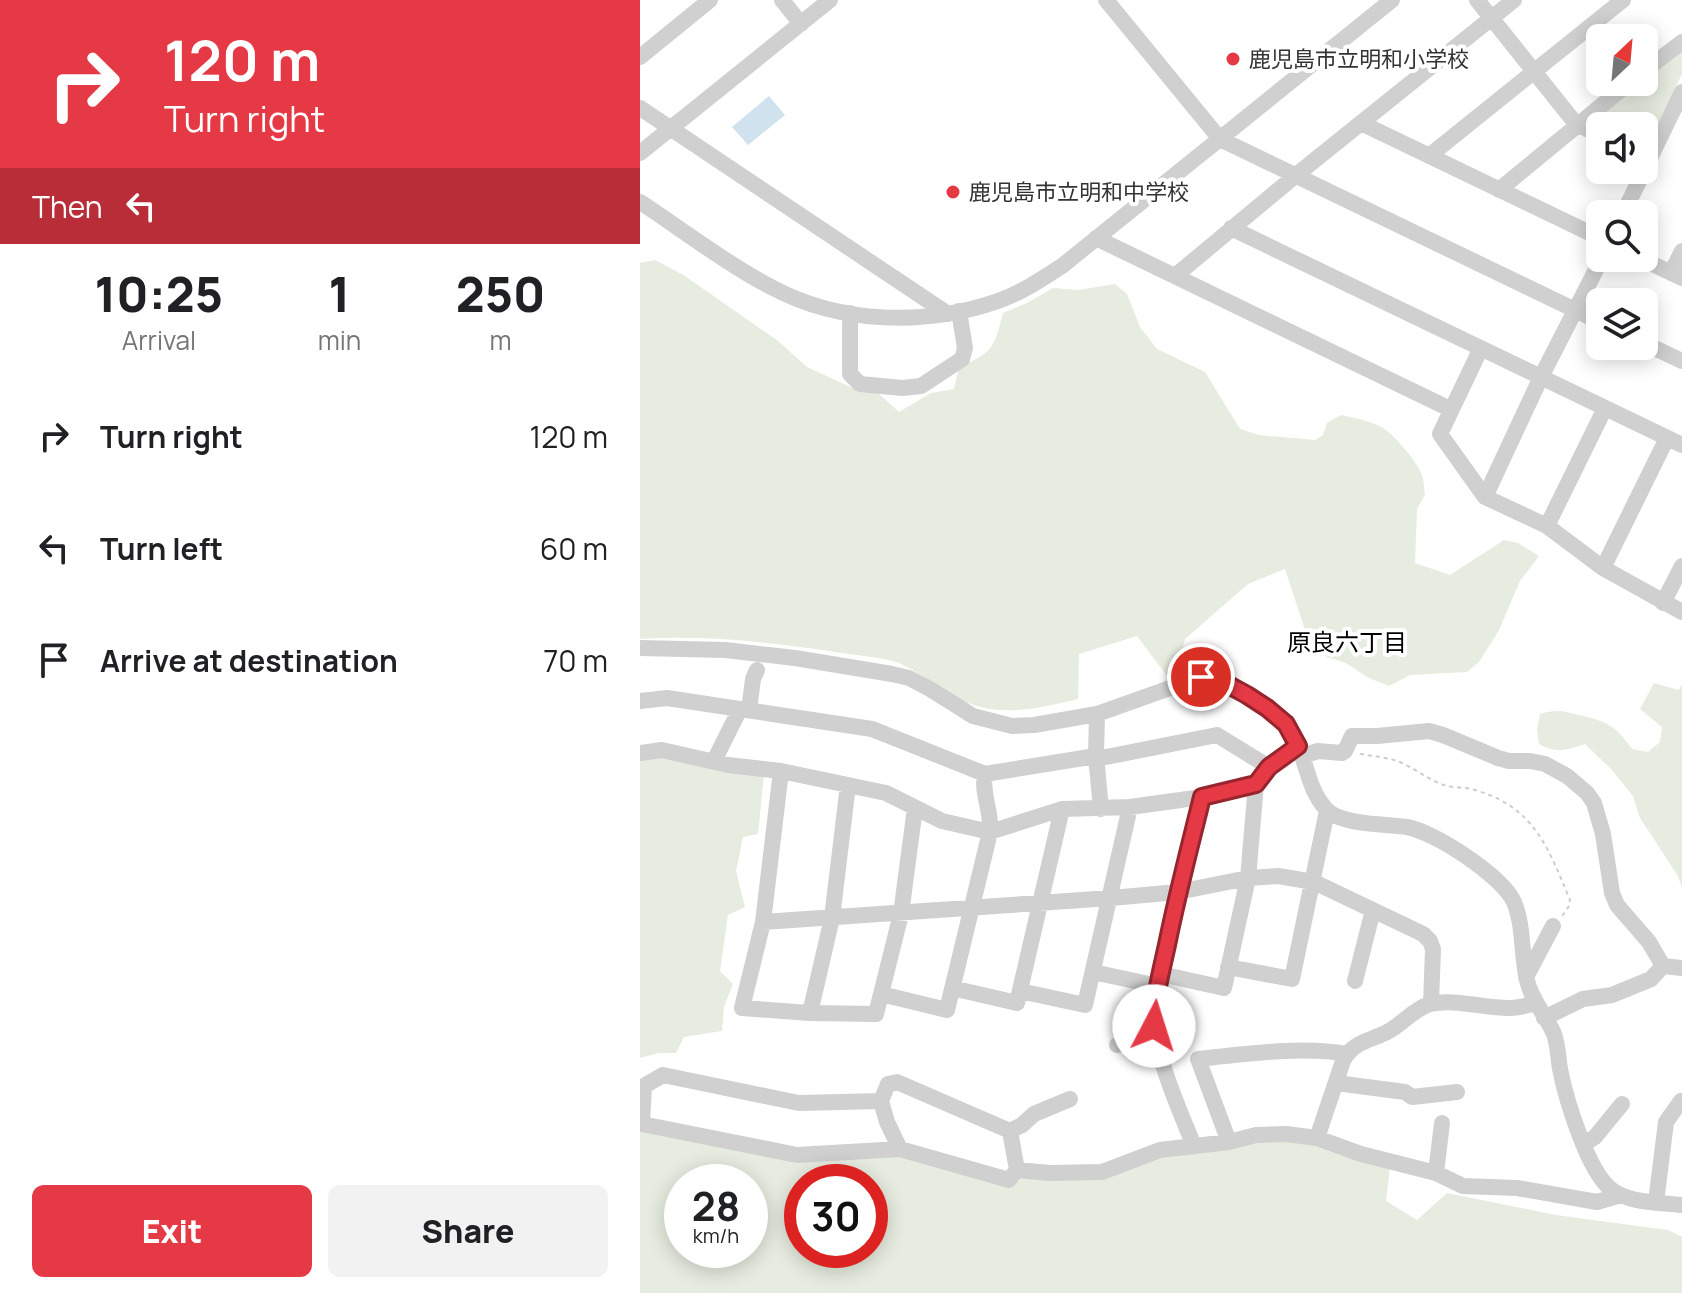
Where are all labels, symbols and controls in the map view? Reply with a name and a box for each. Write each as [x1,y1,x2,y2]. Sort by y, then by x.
text: 120 m [164,21,320,98]
north arrow [1586,24,1658,96]
map controls [1586,24,1658,360]
icon: right [32,32,136,136]
place label: 鹿児島市立明和小学校 [1249,44,1469,74]
marker: 鹿児島市立明和小学校 [1224,50,1242,68]
text: Turn right [164,94,325,143]
button: sound [1586,112,1658,184]
place label: 鹿児島市立明和中学校 [969,177,1189,207]
marker: 鹿児島市立明和中学校 [944,183,962,201]
icon: left [119,184,163,228]
text: Then [32,186,103,227]
button: search [1586,200,1658,272]
text: 10:25 [95,261,223,326]
text: 1 [329,261,350,326]
text: 250 [456,261,545,326]
button: layers [1586,288,1658,360]
text: Arrival [122,322,196,358]
text: min [318,322,361,358]
text: m [490,322,512,358]
icon: right [32,414,76,458]
text: Turn right [100,416,243,457]
text: 120 m [529,416,608,457]
icon: left [32,526,76,570]
text: Turn left [100,528,223,569]
text: 60 m [540,528,608,569]
district label: 原良六丁目 [1287,625,1407,658]
icon: arrive [32,638,76,682]
text: Arrive at destination [100,640,398,681]
text: 70 m [543,640,608,681]
pin [1167,643,1235,711]
icon: arrive [1179,655,1223,699]
position arrow [1112,984,1196,1068]
speed limit sign: 30 [784,1164,888,1268]
text: 28 [692,1178,740,1233]
button: Exit [32,1185,312,1277]
button: Share [328,1185,608,1277]
text: km/h [693,1222,739,1249]

